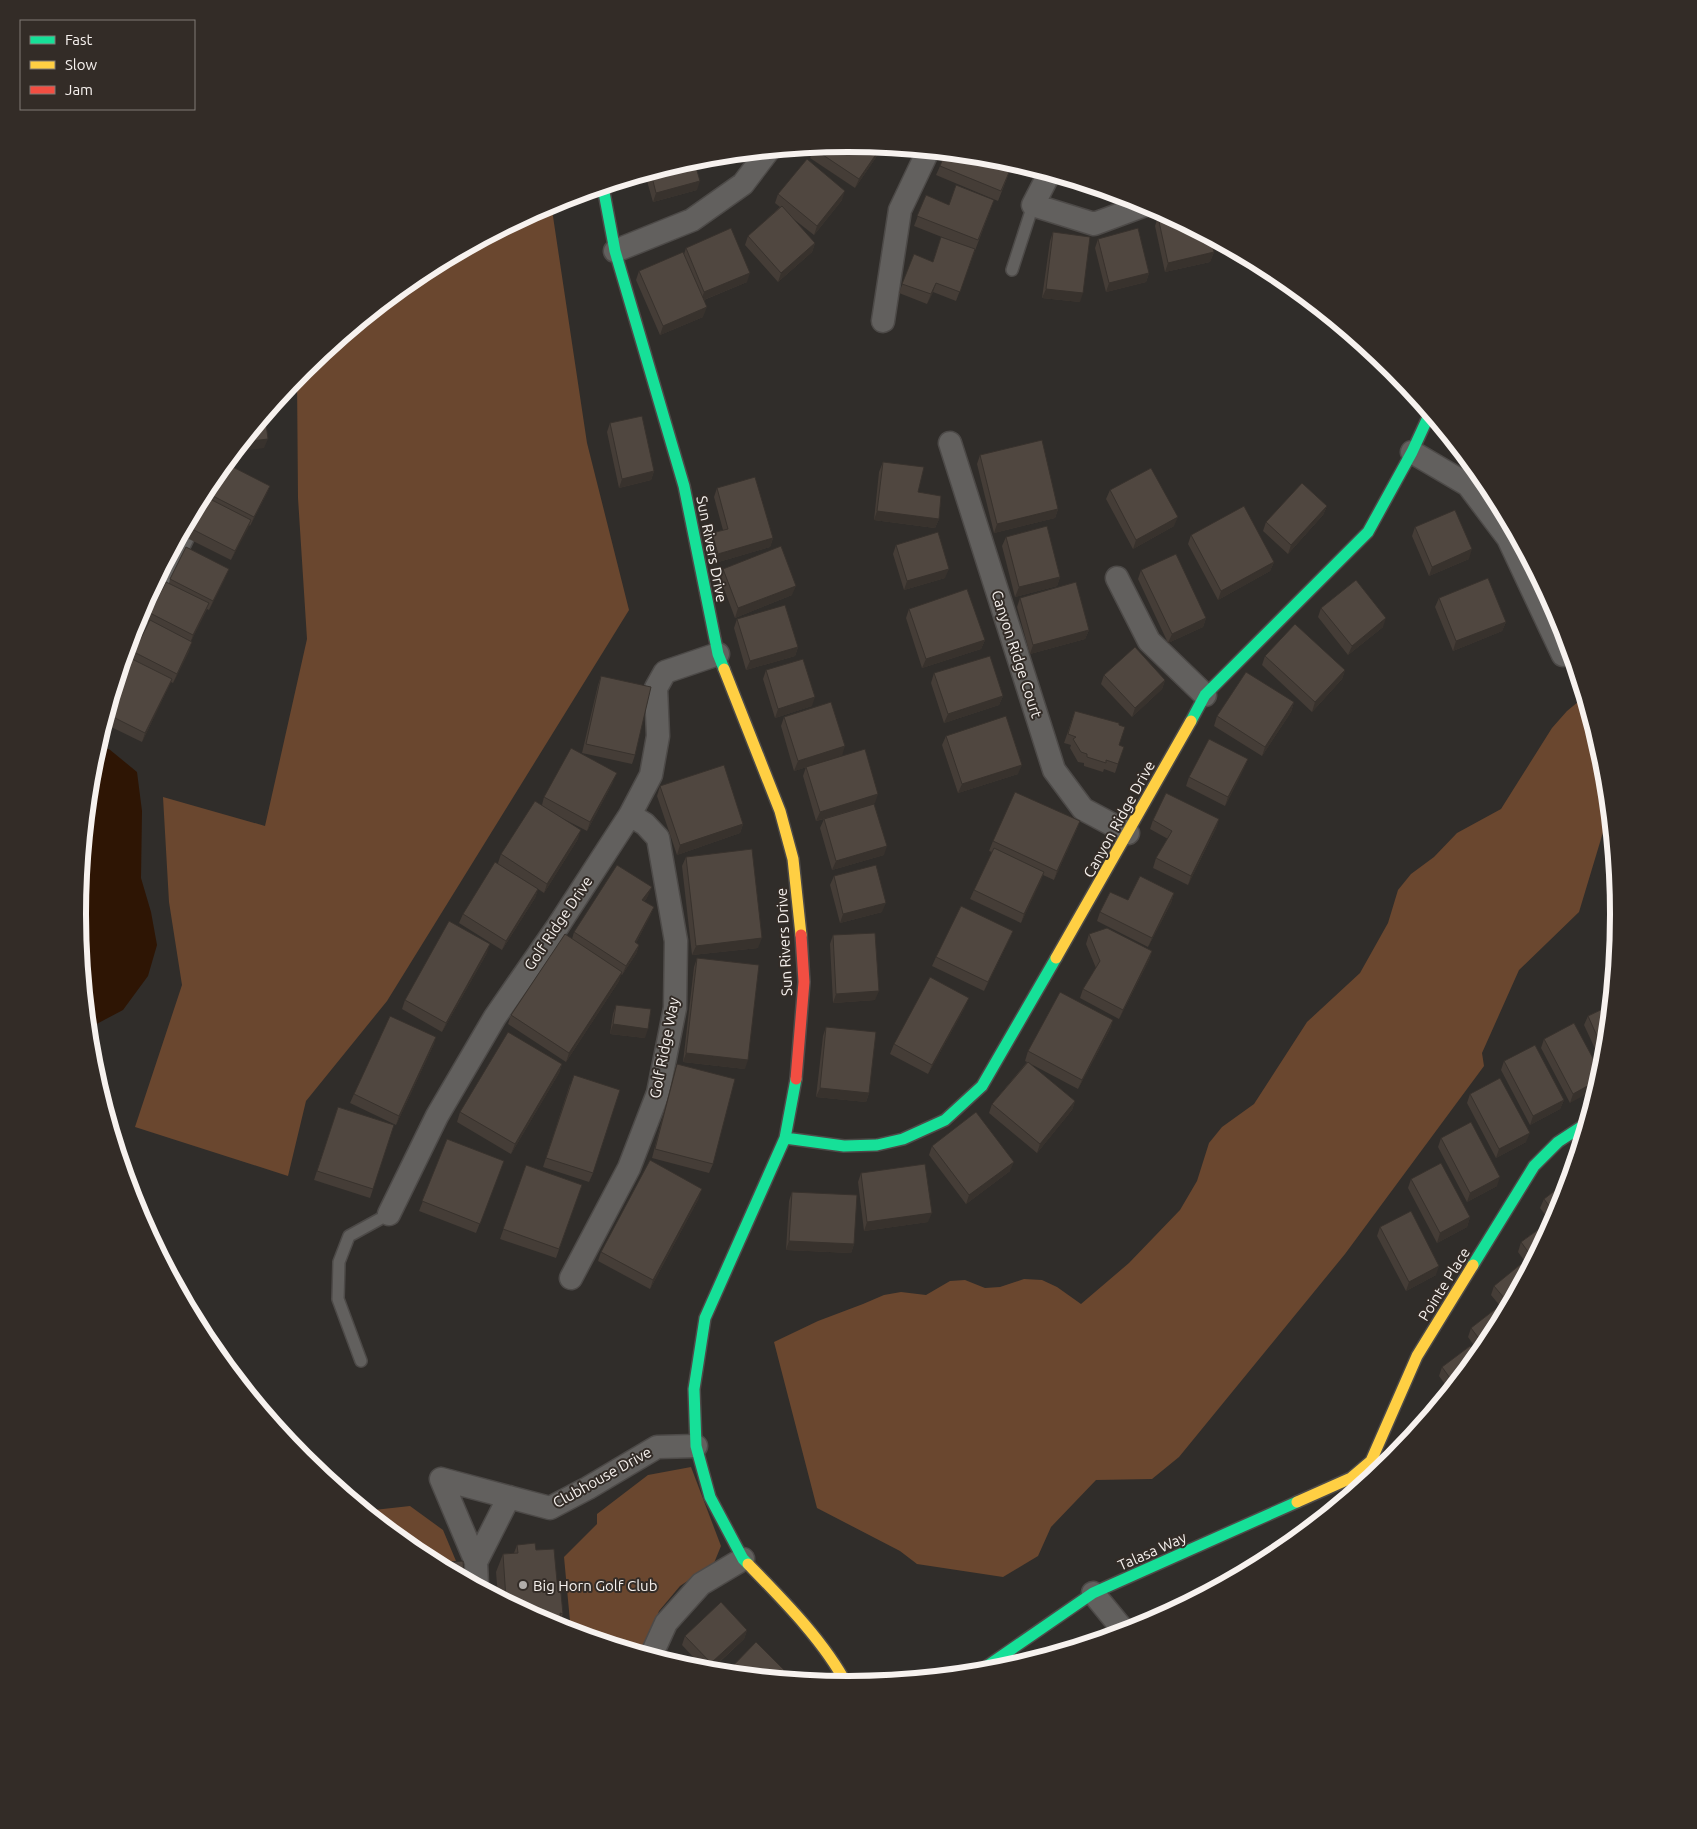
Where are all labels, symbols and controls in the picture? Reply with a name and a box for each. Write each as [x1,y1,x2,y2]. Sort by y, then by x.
legend [20,20,195,110]
text: Fast [65,31,93,48]
text: Slow [65,56,98,73]
text: Jam [65,81,93,98]
street label: Sun Rivers Drive [693,494,731,604]
street label: Canyon Ridge Court [988,588,1046,720]
street label: Canyon Ridge Drive [1080,758,1158,880]
street label: Golf Ridge Drive [520,873,596,973]
street label: Sun Rivers Drive [773,888,795,996]
street label: Golf Ridge Way [646,996,682,1100]
street label: Pointe Place [1415,1244,1473,1324]
street label: Clubhouse Drive [550,1443,654,1511]
street label: Talasa Way [1115,1528,1189,1574]
place label: Big Horn Golf Club [533,1577,657,1594]
marker: Big Horn Golf Club [517,1579,529,1591]

